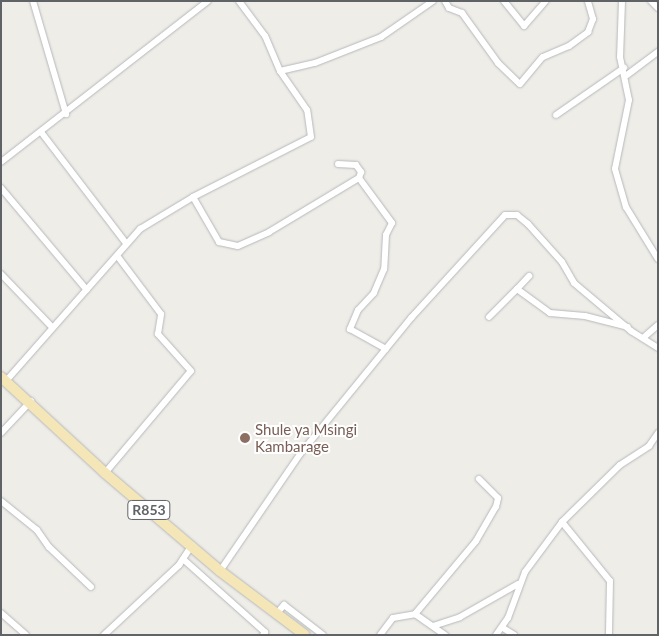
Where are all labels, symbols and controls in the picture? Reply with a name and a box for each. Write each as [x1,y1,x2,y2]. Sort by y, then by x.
place label: Shule ya Msingi Kambarage [255,420,357,455]
marker: Shule ya Msingi Kambarage [239,432,251,444]
road number: R853 [126,498,172,522]

